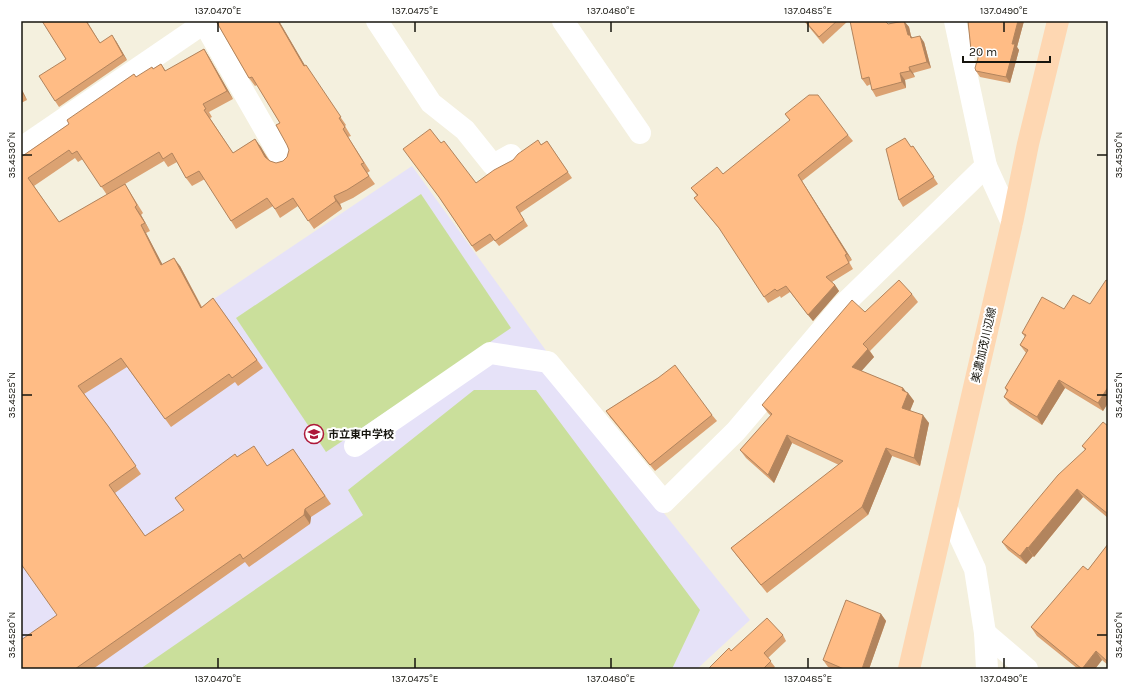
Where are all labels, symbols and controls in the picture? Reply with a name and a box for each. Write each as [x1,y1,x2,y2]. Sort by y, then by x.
text: 137.0470°E [195,5,241,17]
text: 137.0475°E [392,5,438,17]
text: 137.0480°E [587,5,635,17]
text: 137.0485°E [784,5,832,17]
text: 137.0490°E [980,5,1028,17]
scale bar [963,38,1050,64]
text: 20 m [969,45,997,59]
text: 35.4530°N [6,132,18,178]
text: 35.4530°N [1113,132,1125,178]
street label: 美濃加茂川辺線 [969,306,999,384]
text: 35.4525°N [6,372,18,418]
text: 35.4525°N [1113,372,1125,418]
school or university icon: 市立東中学校 [303,423,325,445]
place label: 市立東中学校 [328,428,394,441]
text: 35.4520°N [6,612,18,658]
text: 35.4520°N [1113,612,1125,658]
text: 137.0470°E [195,673,241,685]
text: 137.0475°E [392,673,438,685]
text: 137.0480°E [587,673,635,685]
text: 137.0485°E [784,673,832,685]
text: 137.0490°E [980,673,1028,685]

